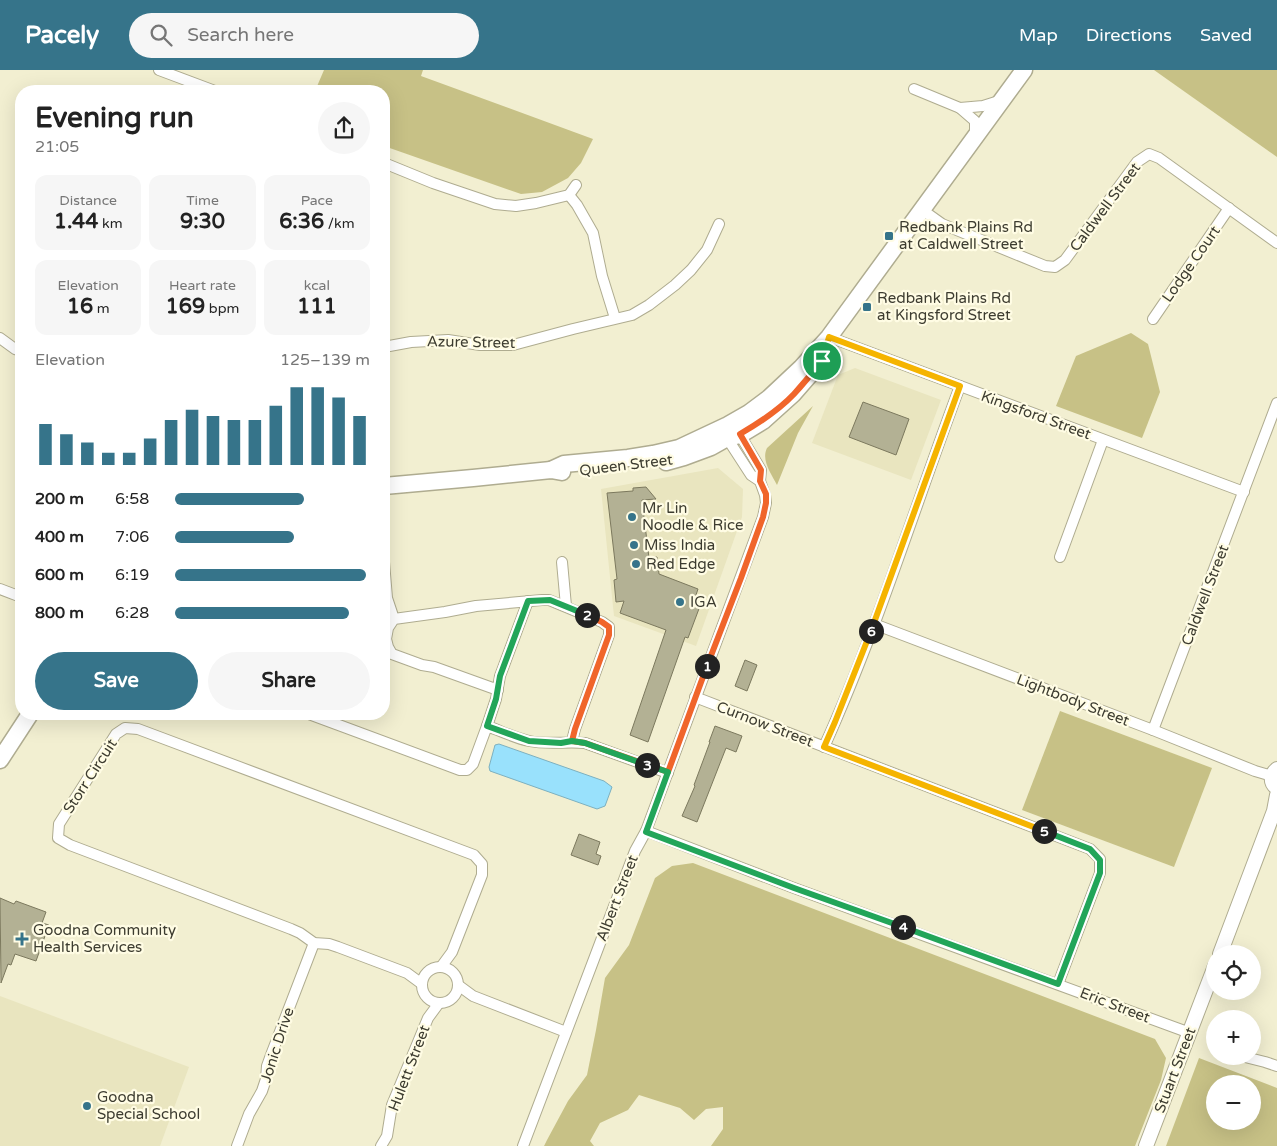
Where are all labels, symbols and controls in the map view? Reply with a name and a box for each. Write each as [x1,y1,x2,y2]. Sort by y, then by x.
search box [129,13,479,58]
text: Pacely [25,21,99,50]
icon: search [147,21,175,49]
text: Search here [187,24,294,46]
text: Map [1019,24,1058,46]
text: Directions [1086,24,1172,46]
text: Saved [1200,24,1252,46]
text: Evening run [35,101,194,135]
button: share [318,102,370,154]
text: 21:05 [35,137,79,157]
street label: Caldwell Street [1066,159,1144,255]
text: Distance [59,192,117,209]
text: Time [186,192,219,209]
text: Pace [301,192,333,209]
text: 1.44 [54,209,98,234]
text: 9:30 [180,209,225,234]
text: 6:36 [279,209,324,234]
text: km [98,215,123,232]
text: /km [324,215,355,232]
place label: Redbank Plains Rd at Caldwell Street [899,218,1033,253]
street label: Lodge Court [1158,222,1224,306]
marker: Redbank Plains Rd at Caldwell Street [883,230,895,242]
text: Elevation [58,277,119,294]
text: Heart rate [169,277,236,294]
text: kcal [304,277,330,294]
place label: Redbank Plains Rd at Kingsford Street [877,289,1011,324]
text: 16 [67,294,93,319]
text: 169 [166,294,205,319]
text: 111 [297,294,337,319]
text: m [93,300,110,317]
text: bpm [205,300,239,317]
marker: Redbank Plains Rd at Kingsford Street [861,301,873,313]
street label: Azure Street [427,332,516,352]
pin [801,340,843,382]
icon: arrive [808,347,836,375]
text: Elevation [35,350,105,370]
text: 125–139 m [280,350,370,370]
street label: Kingsford Street [979,387,1094,443]
street label: Queen Street [578,450,674,480]
text: 200 m [35,489,84,509]
text: 6:58 [115,489,149,509]
place label: Mr Lin Noodle & Rice [642,499,743,534]
marker: Mr Lin Noodle & Rice [626,511,638,523]
text: 400 m [35,527,84,547]
text: 7:06 [115,527,149,547]
place label: Miss India [644,536,715,554]
marker: Miss India [628,539,640,551]
street label: Caldwell Street [1178,542,1233,648]
place label: Red Edge [646,555,715,573]
marker: Red Edge [630,558,642,570]
text: 600 m [35,565,84,585]
text: 6:19 [115,565,149,585]
place label: IGA [690,593,717,611]
marker: IGA [674,596,686,608]
pin: 2 [574,602,600,628]
text: 800 m [35,603,84,623]
text: 6:28 [115,603,149,623]
text: 2 [583,607,592,624]
pin: 6 [858,618,884,644]
text: 6 [867,623,876,640]
button: Save [35,652,198,710]
button: Share [208,652,370,710]
pin: 1 [694,654,720,678]
text: 1 [703,658,712,675]
street label: Lightbody Street [1014,670,1132,730]
street label: Curnow Street [714,697,816,751]
street label: Storr Circuit [59,735,121,817]
pin: 3 [634,752,660,778]
text: 3 [643,757,652,774]
pin: 5 [1032,818,1056,844]
text: 5 [1040,823,1049,840]
street label: Albert Street [592,852,642,944]
pin: 4 [890,914,916,940]
text: 4 [899,919,908,936]
place label: Goodna Community Health Services [33,921,176,956]
marker: Goodna Community Health Services [15,932,29,946]
map controls [1206,945,1261,1130]
button: locate [1206,945,1261,1000]
street label: Eric Street [1077,983,1153,1027]
street label: Jonic Drive [256,1005,298,1085]
button: + [1206,1010,1261,1065]
street label: Hulett Street [384,1022,434,1114]
street label: Stuart Street [1150,1024,1200,1115]
button: − [1206,1075,1261,1130]
place label: Goodna Special School [97,1088,200,1123]
marker: Goodna Special School [81,1100,93,1112]

